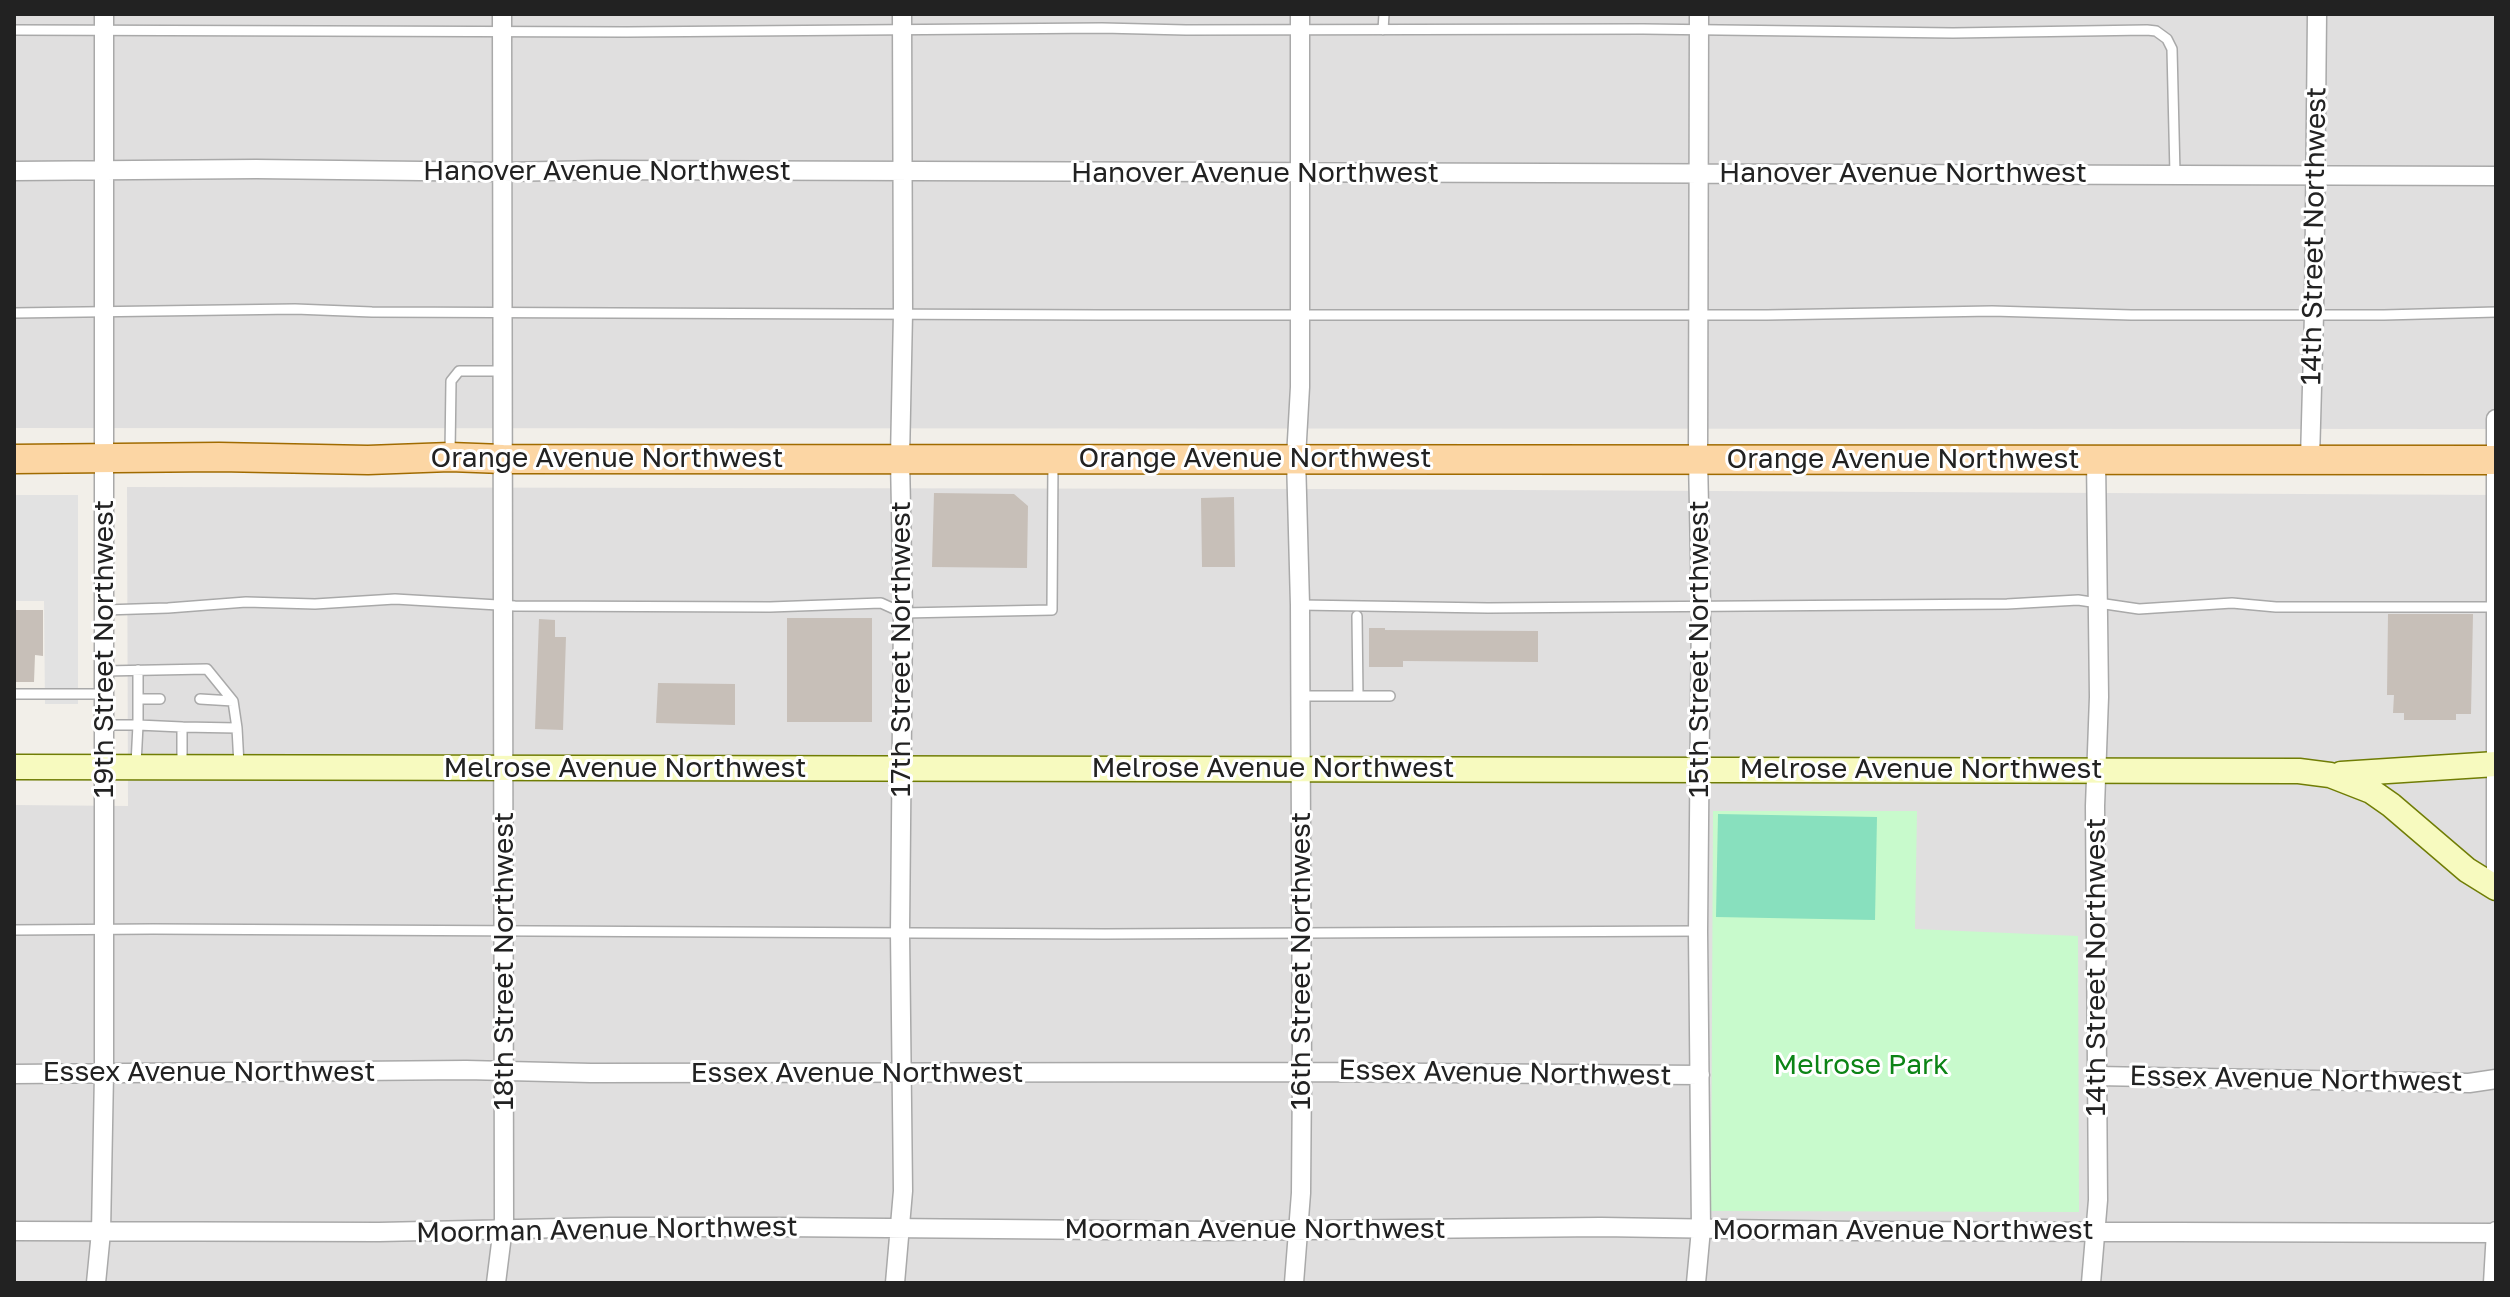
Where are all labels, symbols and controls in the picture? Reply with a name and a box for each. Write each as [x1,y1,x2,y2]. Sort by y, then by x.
street label: 14th Street Northwest [2295,87,2333,385]
street label: Hanover Avenue Northwest [423,154,791,188]
street label: Hanover Avenue Northwest [1071,156,1439,190]
street label: Hanover Avenue Northwest [1719,156,2087,190]
street label: Orange Avenue Northwest [430,441,784,475]
street label: Orange Avenue Northwest [1078,441,1432,475]
street label: Orange Avenue Northwest [1726,442,2080,476]
street label: 19th Street Northwest [87,500,121,798]
street label: 15th Street Northwest [1682,500,1716,798]
street label: 17th Street Northwest [884,501,918,797]
street label: Melrose Avenue Northwest [443,751,807,785]
street label: Melrose Avenue Northwest [1091,751,1455,785]
street label: Melrose Avenue Northwest [1739,752,2103,786]
street label: 18th Street Northwest [487,812,521,1110]
street label: 16th Street Northwest [1284,812,1318,1110]
street label: 14th Street Northwest [2079,818,2113,1116]
park label: Melrose Park [1773,1048,1949,1082]
street label: Essex Avenue Northwest [1338,1053,1672,1093]
street label: Essex Avenue Northwest [42,1055,376,1089]
street label: Essex Avenue Northwest [690,1056,1024,1090]
street label: Essex Avenue Northwest [2129,1059,2463,1099]
street label: Moorman Avenue Northwest [416,1210,798,1250]
street label: Moorman Avenue Northwest [1064,1212,1446,1246]
street label: Moorman Avenue Northwest [1712,1213,2094,1247]

